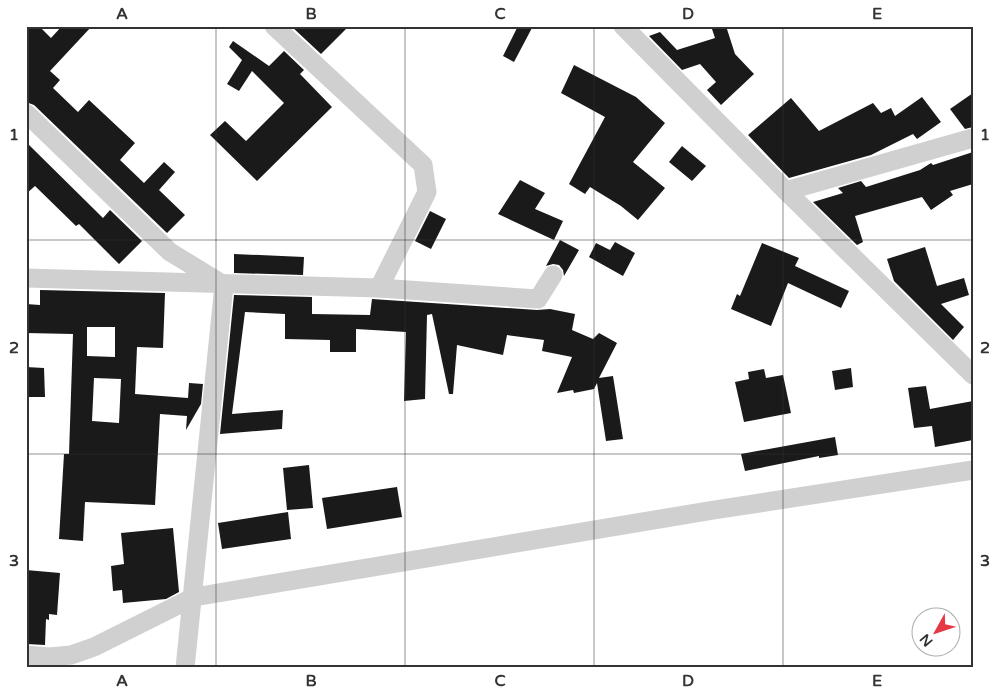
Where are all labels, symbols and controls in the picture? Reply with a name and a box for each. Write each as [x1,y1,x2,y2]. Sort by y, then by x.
text: A [116,4,128,24]
text: B [305,4,317,24]
text: C [494,4,506,24]
text: D [682,4,694,24]
text: E [872,4,882,24]
text: 1 [9,125,19,145]
text: 1 [980,125,990,145]
text: 2 [9,338,19,358]
text: 2 [980,338,990,358]
text: 3 [9,551,19,571]
text: 3 [980,551,990,571]
north arrow [912,606,962,656]
text: N [916,630,937,650]
text: A [116,671,128,691]
text: B [305,671,317,691]
text: C [494,671,506,691]
text: D [682,671,694,691]
text: E [872,671,882,691]

